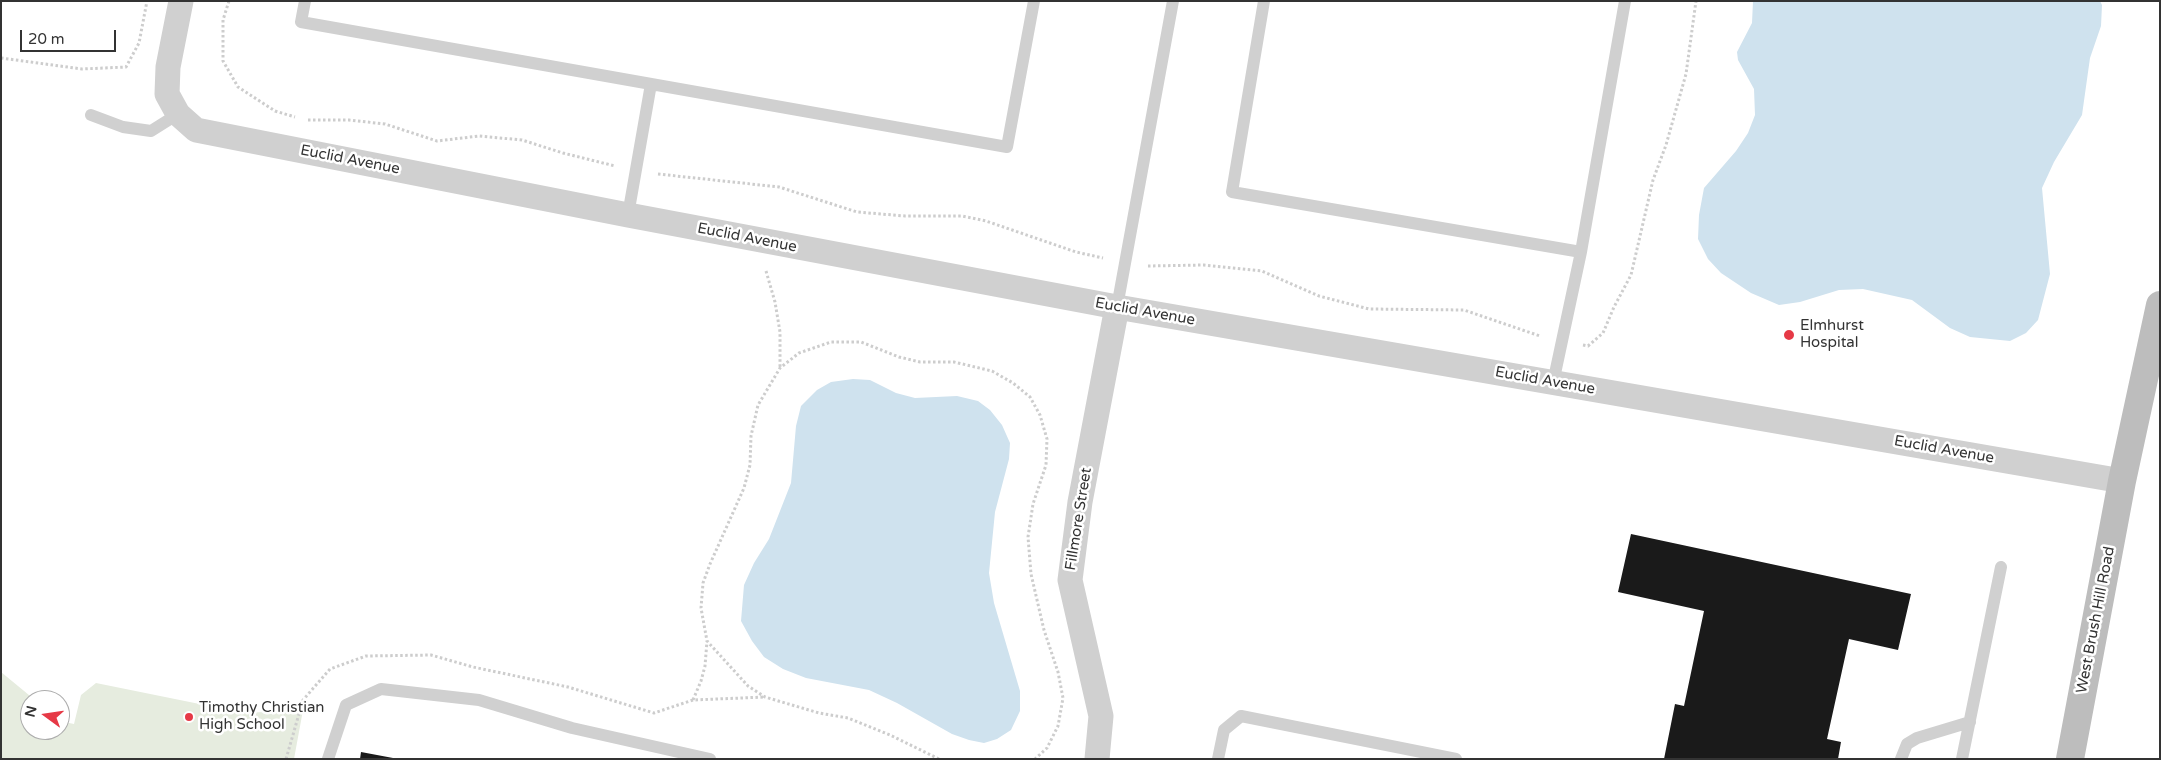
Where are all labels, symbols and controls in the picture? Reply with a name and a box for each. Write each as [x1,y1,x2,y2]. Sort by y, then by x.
scale bar [22,20,119,52]
text: 20 m [28,30,65,48]
street label: Euclid Avenue [299,142,401,178]
street label: Euclid Avenue [696,220,798,256]
street label: Euclid Avenue [1094,294,1196,330]
place label: Elmhurst Hospital [1800,317,1864,352]
marker: Elmhurst Hospital [1782,328,1796,342]
street label: Euclid Avenue [1494,363,1596,399]
street label: Euclid Avenue [1893,432,1995,468]
street label: Fillmore Street [1062,466,1096,572]
street label: West Brush Hill Road [2073,545,2119,695]
north arrow [20,690,70,740]
place label: Timothy Christian High School [199,699,324,734]
text: N [21,704,41,719]
marker: Timothy Christian High School [183,711,195,723]

